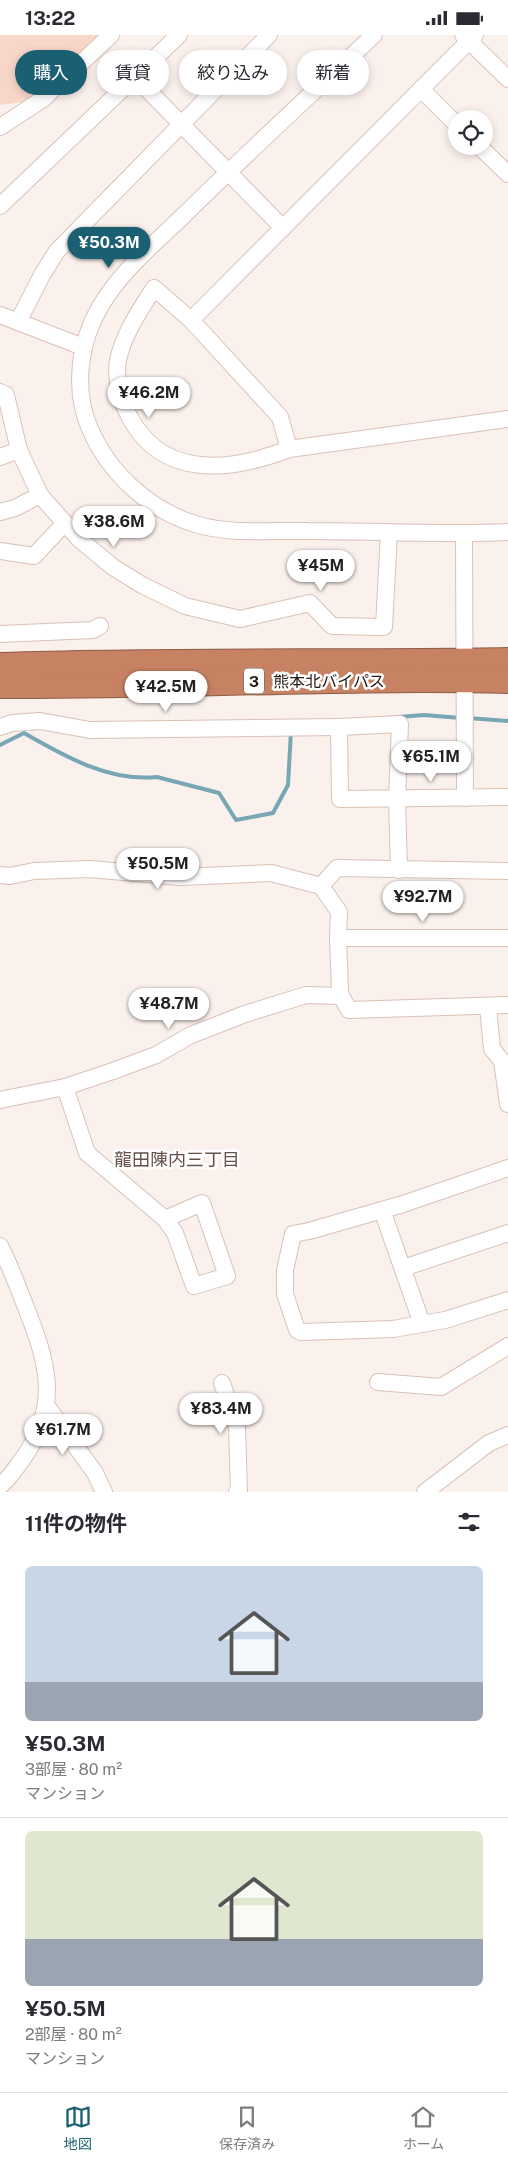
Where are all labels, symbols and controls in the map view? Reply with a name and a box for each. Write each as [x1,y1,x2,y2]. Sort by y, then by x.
text: 13:22 [25,7,75,29]
chip: 購入 [15,50,87,95]
chip: 賃貸 [97,50,169,95]
chip: 絞り込み [179,50,287,95]
chip: 新着 [297,50,369,95]
map controls [448,110,493,155]
button: locate [448,110,493,155]
pin: ¥50.3M [68,227,150,269]
text: ¥50.3M [78,233,140,252]
pin: ¥46.2M [108,377,190,419]
text: ¥46.2M [118,383,180,402]
pin: ¥38.6M [73,505,155,548]
text: ¥38.6M [83,512,145,531]
pin: ¥45M [291,549,351,592]
text: ¥45M [298,556,344,575]
road number: 3 [244,669,264,693]
pin: ¥42.5M [125,671,207,713]
street label: 熊本北バイパス [273,672,385,691]
text: ¥42.5M [136,677,197,696]
pin: ¥65.1M [390,741,472,783]
text: ¥65.1M [402,747,460,766]
pin: ¥50.5M [117,847,199,890]
text: ¥50.5M [127,854,189,873]
pin: ¥92.7M [382,881,464,923]
text: ¥92.7M [394,887,452,906]
pin: ¥48.7M [128,987,210,1030]
text: ¥48.7M [139,994,199,1013]
district label: 龍田陳内三丁目 [114,1149,240,1170]
pin: ¥83.4M [180,1393,262,1435]
text: ¥83.4M [190,1399,252,1418]
pin: ¥61.7M [22,1413,104,1456]
text: ¥61.7M [35,1420,91,1439]
icon: filters [455,1508,483,1536]
text: 11件の物件 [25,1511,127,1536]
icon: home [209,1598,299,1688]
text: ¥50.3M [25,1731,105,1756]
text: 3部屋 · 80 m² [25,1760,122,1779]
text: マンション [25,1784,105,1803]
icon: home [209,1864,299,1954]
text: ¥50.5M [25,1996,106,2021]
text: 2部屋 · 80 m² [25,2025,122,2044]
text: マンション [25,2049,105,2068]
tab: 地図 [64,2103,92,2153]
tab: 保存済み [219,2103,275,2153]
tab: ホーム [403,2103,444,2153]

